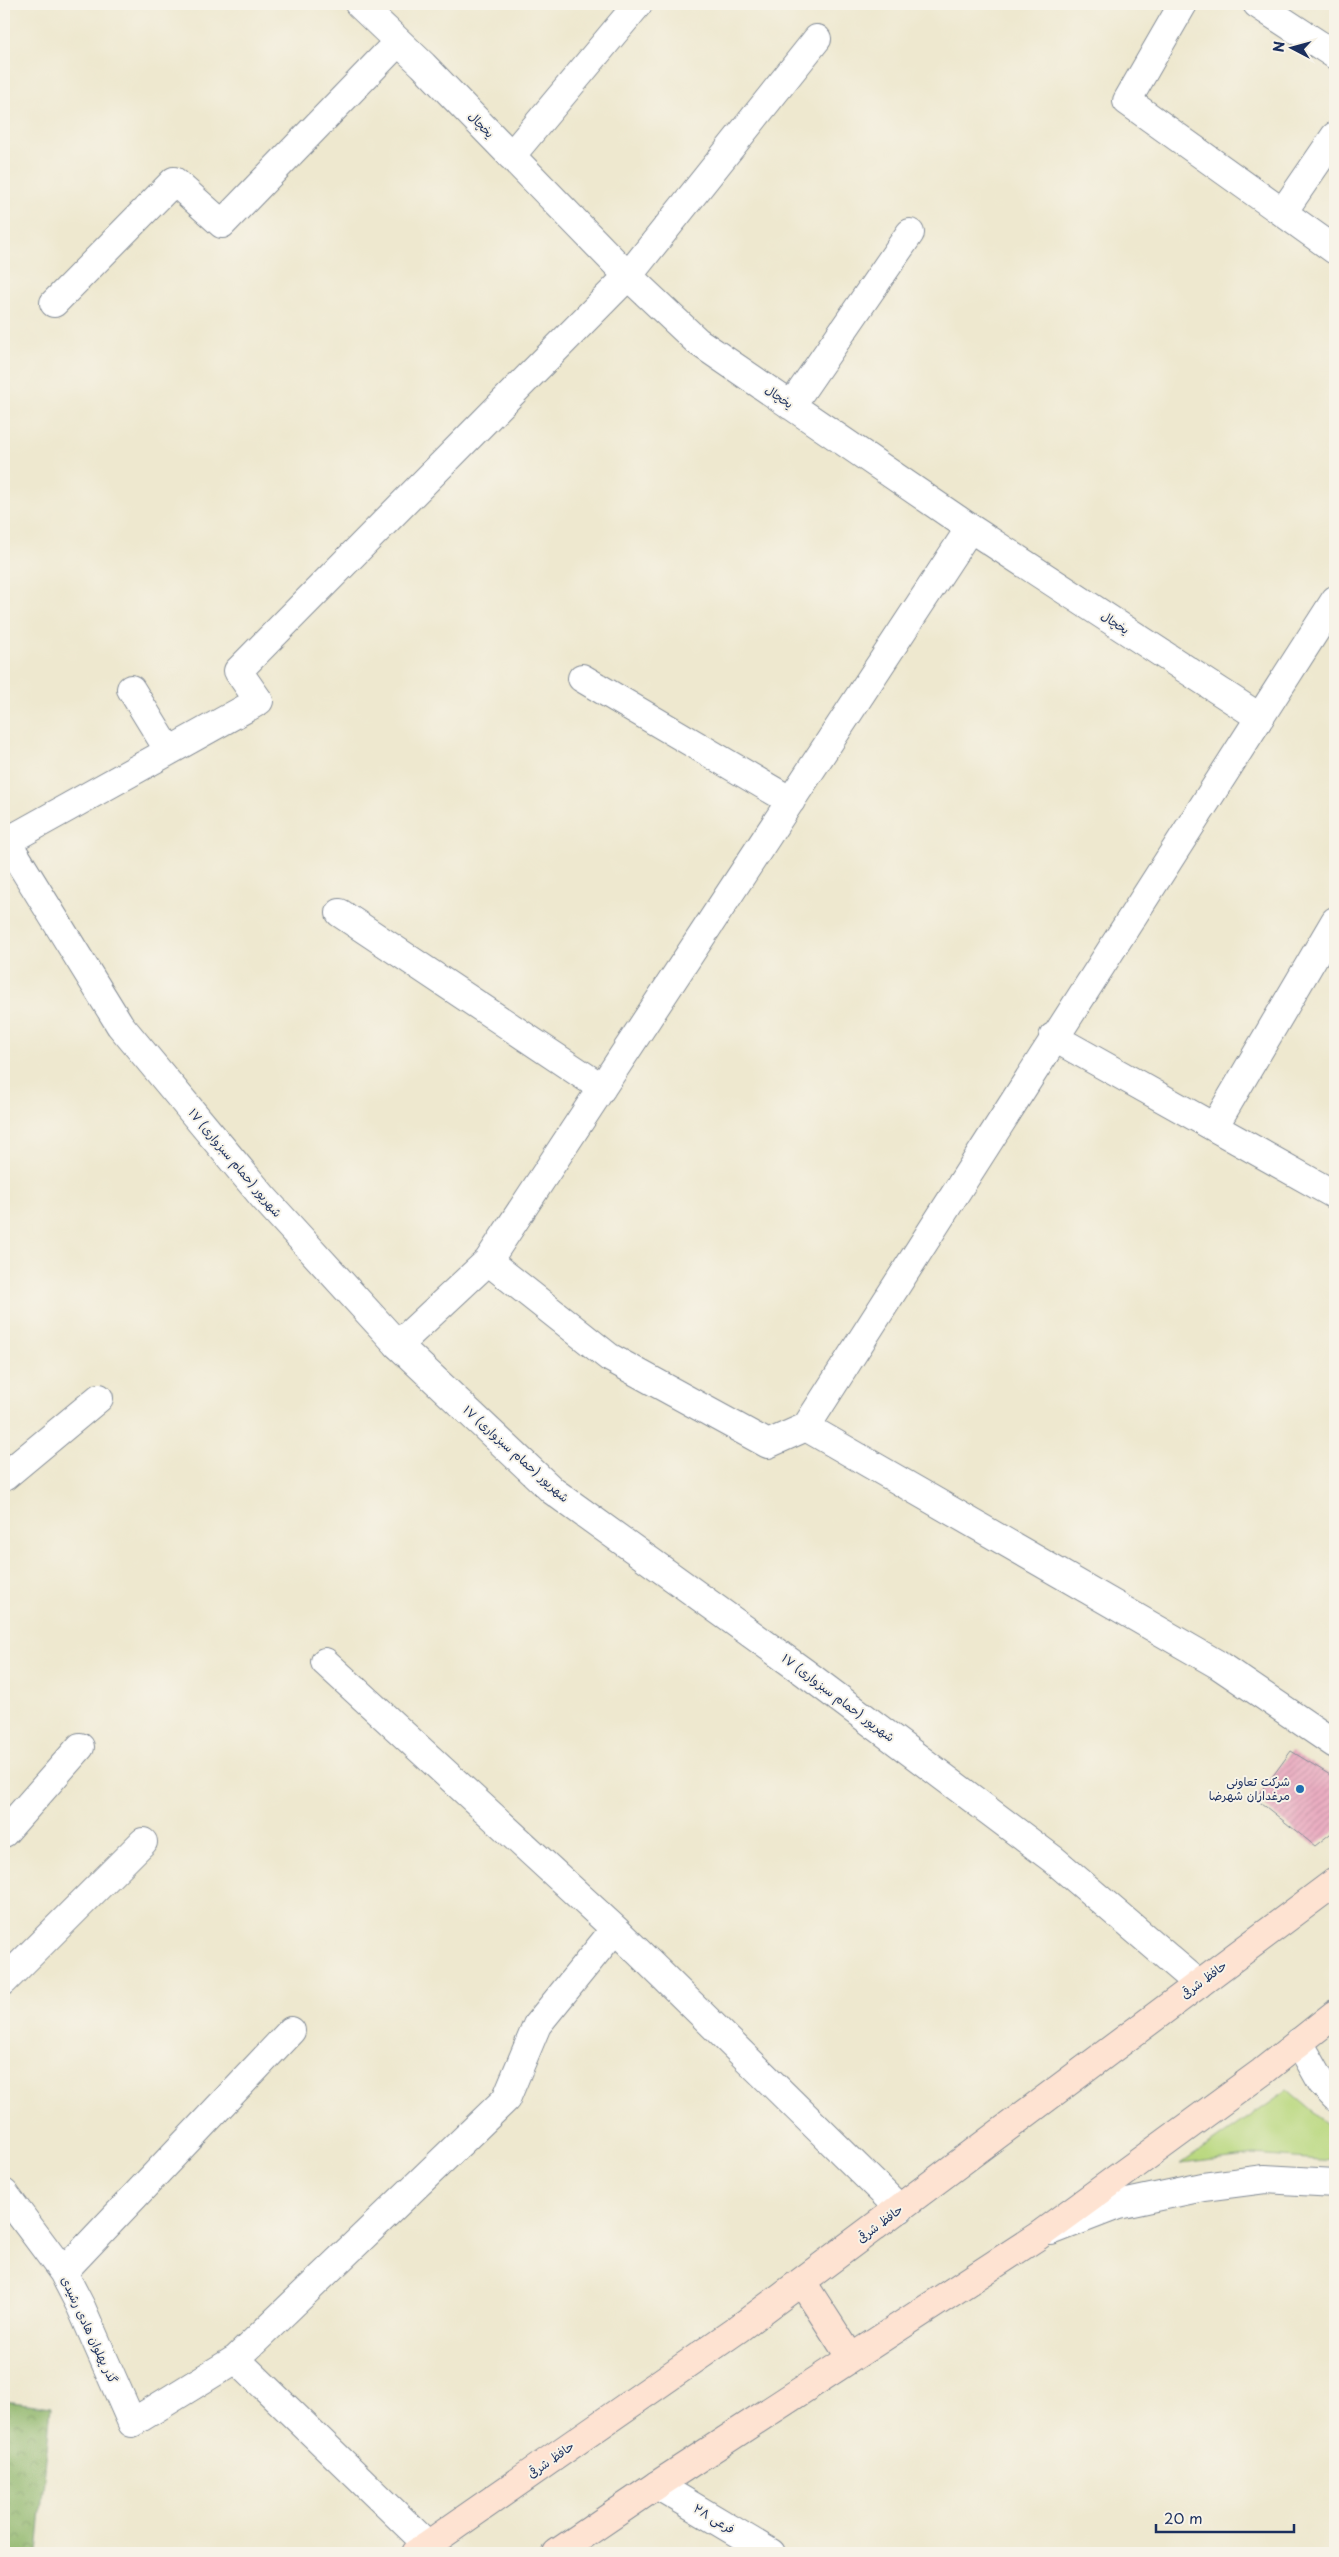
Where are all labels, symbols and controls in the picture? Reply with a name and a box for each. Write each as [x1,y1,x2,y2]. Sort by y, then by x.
north arrow [1266,22,1316,72]
text: N [1268,40,1290,53]
street label: یخچال [465,107,499,142]
street label: یخچال [762,380,797,412]
street label: یخچال [1098,606,1133,638]
street label: ۱۷ شهریور (حمام سبزواری) [184,1104,287,1221]
street label: ۱۷ شهریور (حمام سبزواری) [459,1401,574,1507]
street label: ۱۷ شهریور (حمام سبزواری) [778,1649,899,1746]
place label: شرکت تعاونی مرغداران شهرضا [1209,1772,1290,1804]
marker: شرکت تعاونی مرغداران شهرضا [1294,1783,1306,1795]
street label: حافظ شرقی [1176,1956,1230,2003]
street label: حافظ شرقی [852,2200,906,2247]
street label: گذر پهلوان هادی رشیدی [57,2273,123,2386]
street label: حافظ شرقی [523,2436,578,2482]
street label: فرعی ۲۸ [691,2499,739,2538]
scale bar [1156,2502,1294,2534]
text: 20 m [1164,2506,1203,2529]

